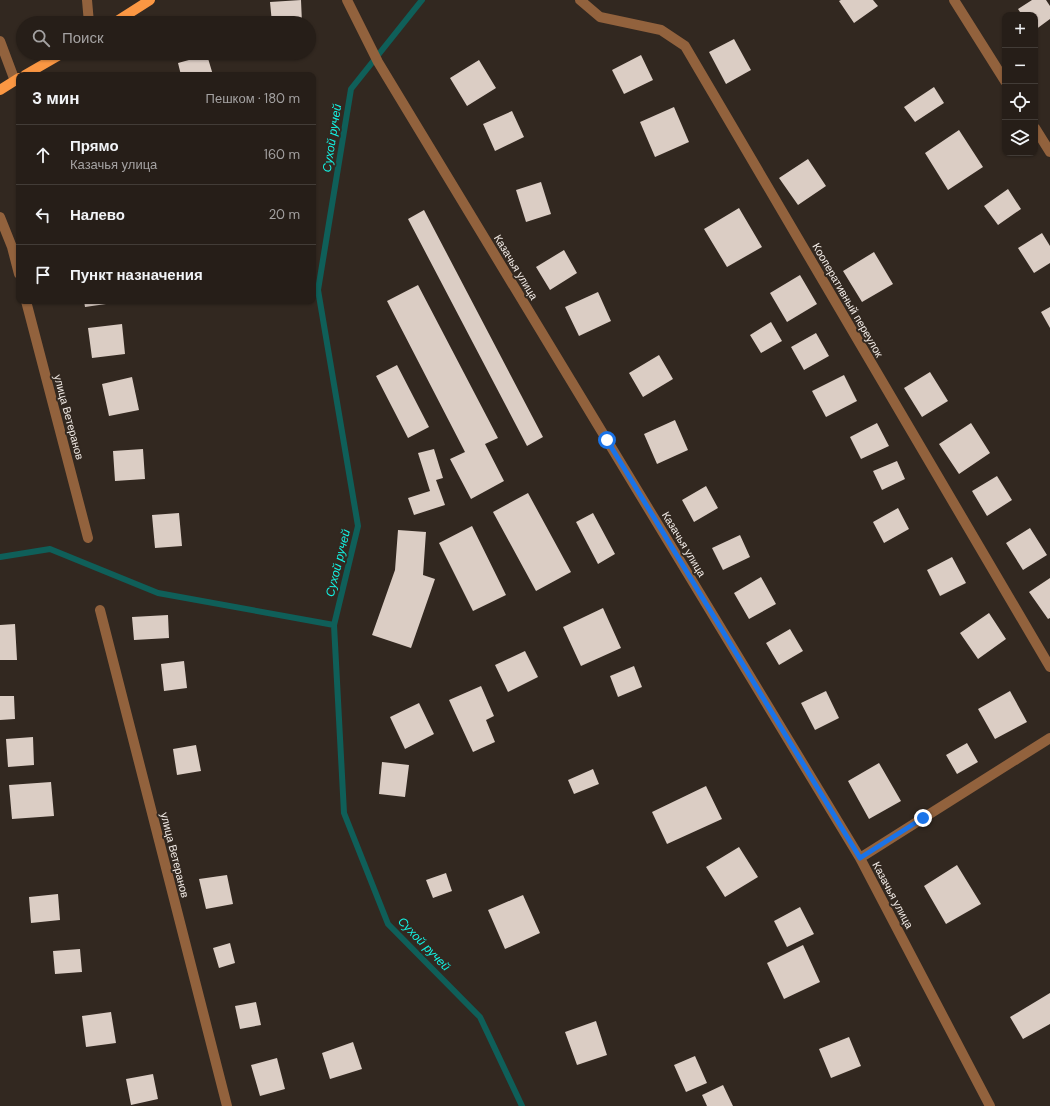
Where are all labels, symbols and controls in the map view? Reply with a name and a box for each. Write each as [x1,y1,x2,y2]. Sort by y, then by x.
map controls [1002,12,1038,156]
button: + [1002,12,1038,48]
search box [16,16,316,60]
icon: search [30,27,52,49]
text: Поиск [62,28,104,48]
button: − [1002,48,1038,84]
button: locate [1002,84,1038,120]
text: 3 мин [32,87,80,109]
text: Пешком · 180 m [206,90,300,107]
water label: Сухой ручей [319,102,345,173]
button: layers [1002,120,1038,156]
text: Прямо [70,136,119,156]
icon: ahead [32,144,54,166]
text: 160 m [264,146,300,163]
text: Казачья улица [70,156,157,173]
icon: left [32,204,54,226]
text: Налево [70,205,125,225]
text: 20 m [269,206,300,223]
street label: Казачья улица [491,232,541,303]
street label: Кооперативный переулок [810,240,887,360]
icon: arrive [32,264,54,286]
text: Пункт назначения [70,265,203,285]
street label: улица Ветеранов [51,373,87,461]
route start [598,431,616,449]
street label: Казачья улица [659,509,709,580]
water label: Сухой ручей [322,527,354,598]
route end [914,809,932,827]
street label: улица Ветеранов [158,811,192,899]
street label: Казачья улица [869,859,917,932]
water label: Сухой ручей [394,914,454,975]

